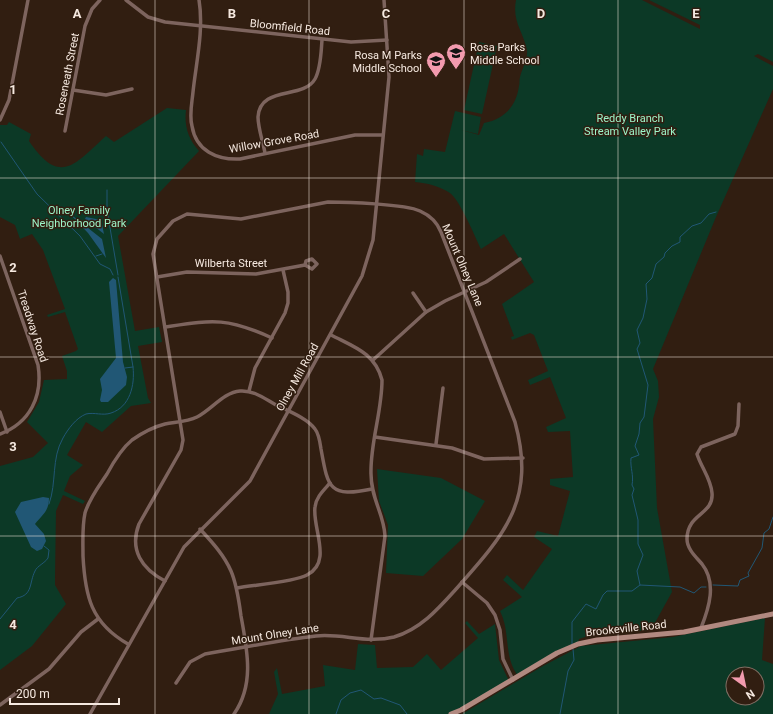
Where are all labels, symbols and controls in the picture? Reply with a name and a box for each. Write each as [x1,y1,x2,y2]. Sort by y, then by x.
text: A [73,6,82,21]
text: B [228,6,236,21]
text: C [382,6,391,21]
text: D [537,6,545,21]
text: E [692,6,700,21]
street label: Bloomfield Road [249,17,331,38]
street label: Roseneath Street [53,31,82,116]
place label: Rosa Parks Middle School [470,41,540,67]
school or university icon: Rosa Parks Middle School [445,42,467,70]
place label: Rosa M Parks Middle School [353,49,422,75]
school or university icon: Rosa M Parks Middle School [425,50,447,78]
text: 1 [9,82,17,97]
park label: Reddy Branch Stream Valley Park [584,112,676,138]
street label: Willow Grove Road [228,127,320,156]
park label: Olney Family Neighborhood Park [32,204,127,230]
street label: Mount Olney Lane [439,222,486,308]
street label: Wilberta Street [195,257,268,270]
text: 2 [9,260,17,275]
street label: Treadway Road [15,288,50,364]
street label: Olney Mill Road [273,341,321,413]
text: 3 [9,439,17,454]
text: 4 [9,617,17,632]
street label: Brookeville Road [585,618,667,639]
street label: Mount Olney Lane [231,621,320,648]
north arrow [725,666,765,706]
scale bar [10,680,119,706]
text: N [743,686,757,702]
text: 200 m [16,687,50,701]

